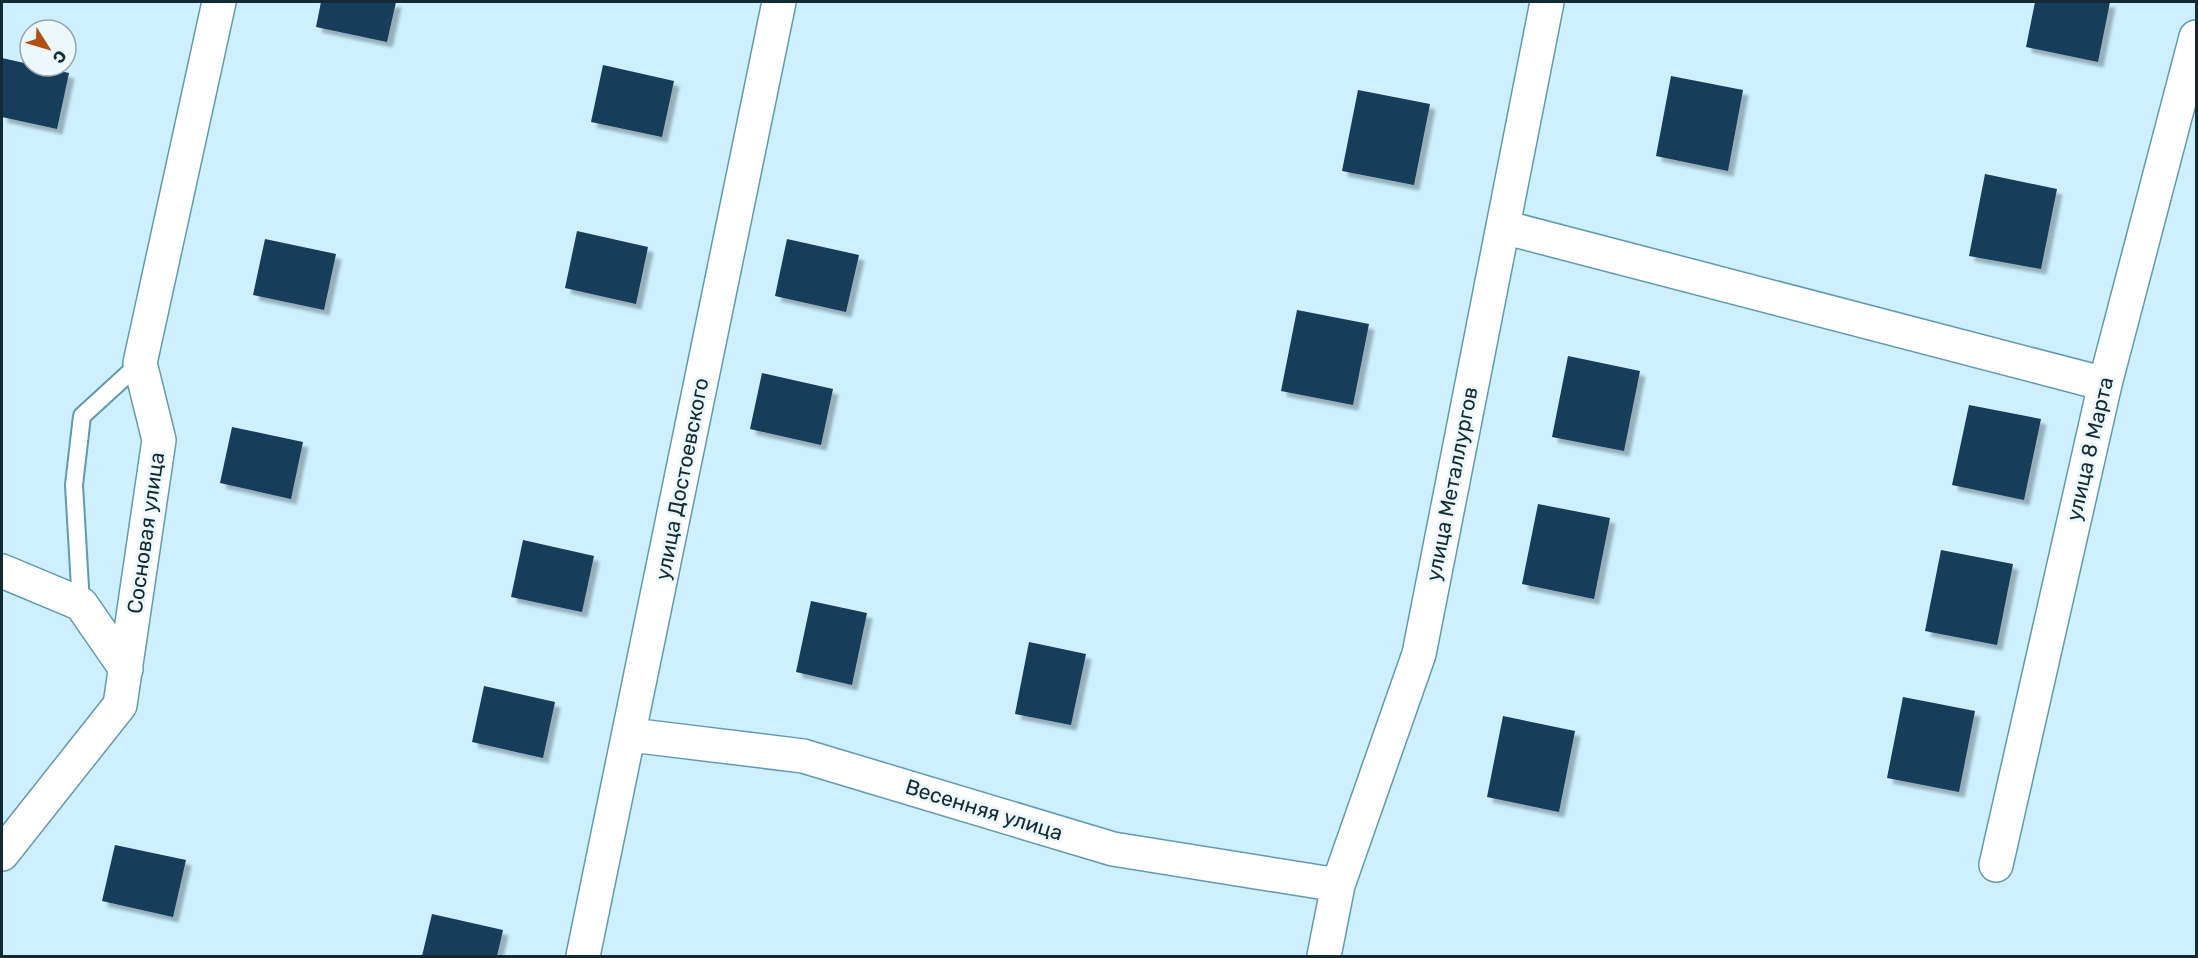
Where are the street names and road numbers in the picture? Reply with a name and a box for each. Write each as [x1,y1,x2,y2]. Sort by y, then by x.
street label: улица 8 Марта [2061,374,2118,523]
street label: улица Достоевского [650,376,713,582]
street label: улица Металлургов [1420,385,1483,583]
street label: Сосновая улица [122,451,169,615]
street label: Весенняя улица [902,774,1066,845]

